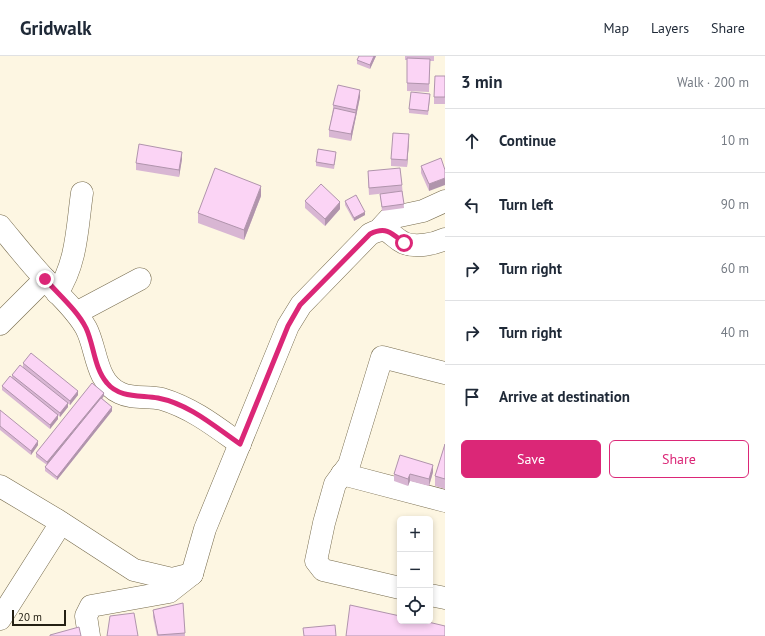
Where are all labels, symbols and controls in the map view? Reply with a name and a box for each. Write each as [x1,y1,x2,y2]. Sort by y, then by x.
text: Gridwalk [20,16,92,40]
text: Map [603,19,629,37]
text: Layers [651,19,689,37]
text: Share [711,19,745,37]
text: 3 min [461,71,502,93]
text: Walk · 200 m [677,74,749,91]
icon: ahead [461,130,483,152]
text: Continue [499,131,556,150]
text: 10 m [721,132,749,149]
icon: left [461,194,483,216]
text: Turn left [499,195,553,214]
text: 90 m [721,196,749,213]
route start [395,234,413,252]
icon: right [461,258,483,280]
text: Turn right [499,259,562,278]
text: 60 m [721,260,749,277]
route end [36,270,54,288]
icon: right [461,322,483,344]
text: Turn right [499,323,562,342]
text: 40 m [721,324,749,341]
icon: arrive [461,386,483,408]
text: Arrive at destination [499,387,630,406]
button: Save [461,440,601,478]
button: Share [609,440,749,478]
map controls [397,516,433,624]
button: + [397,516,433,552]
button: − [397,552,433,588]
button: locate [397,588,433,624]
scale bar [12,608,66,627]
text: 20 m [18,610,42,624]

